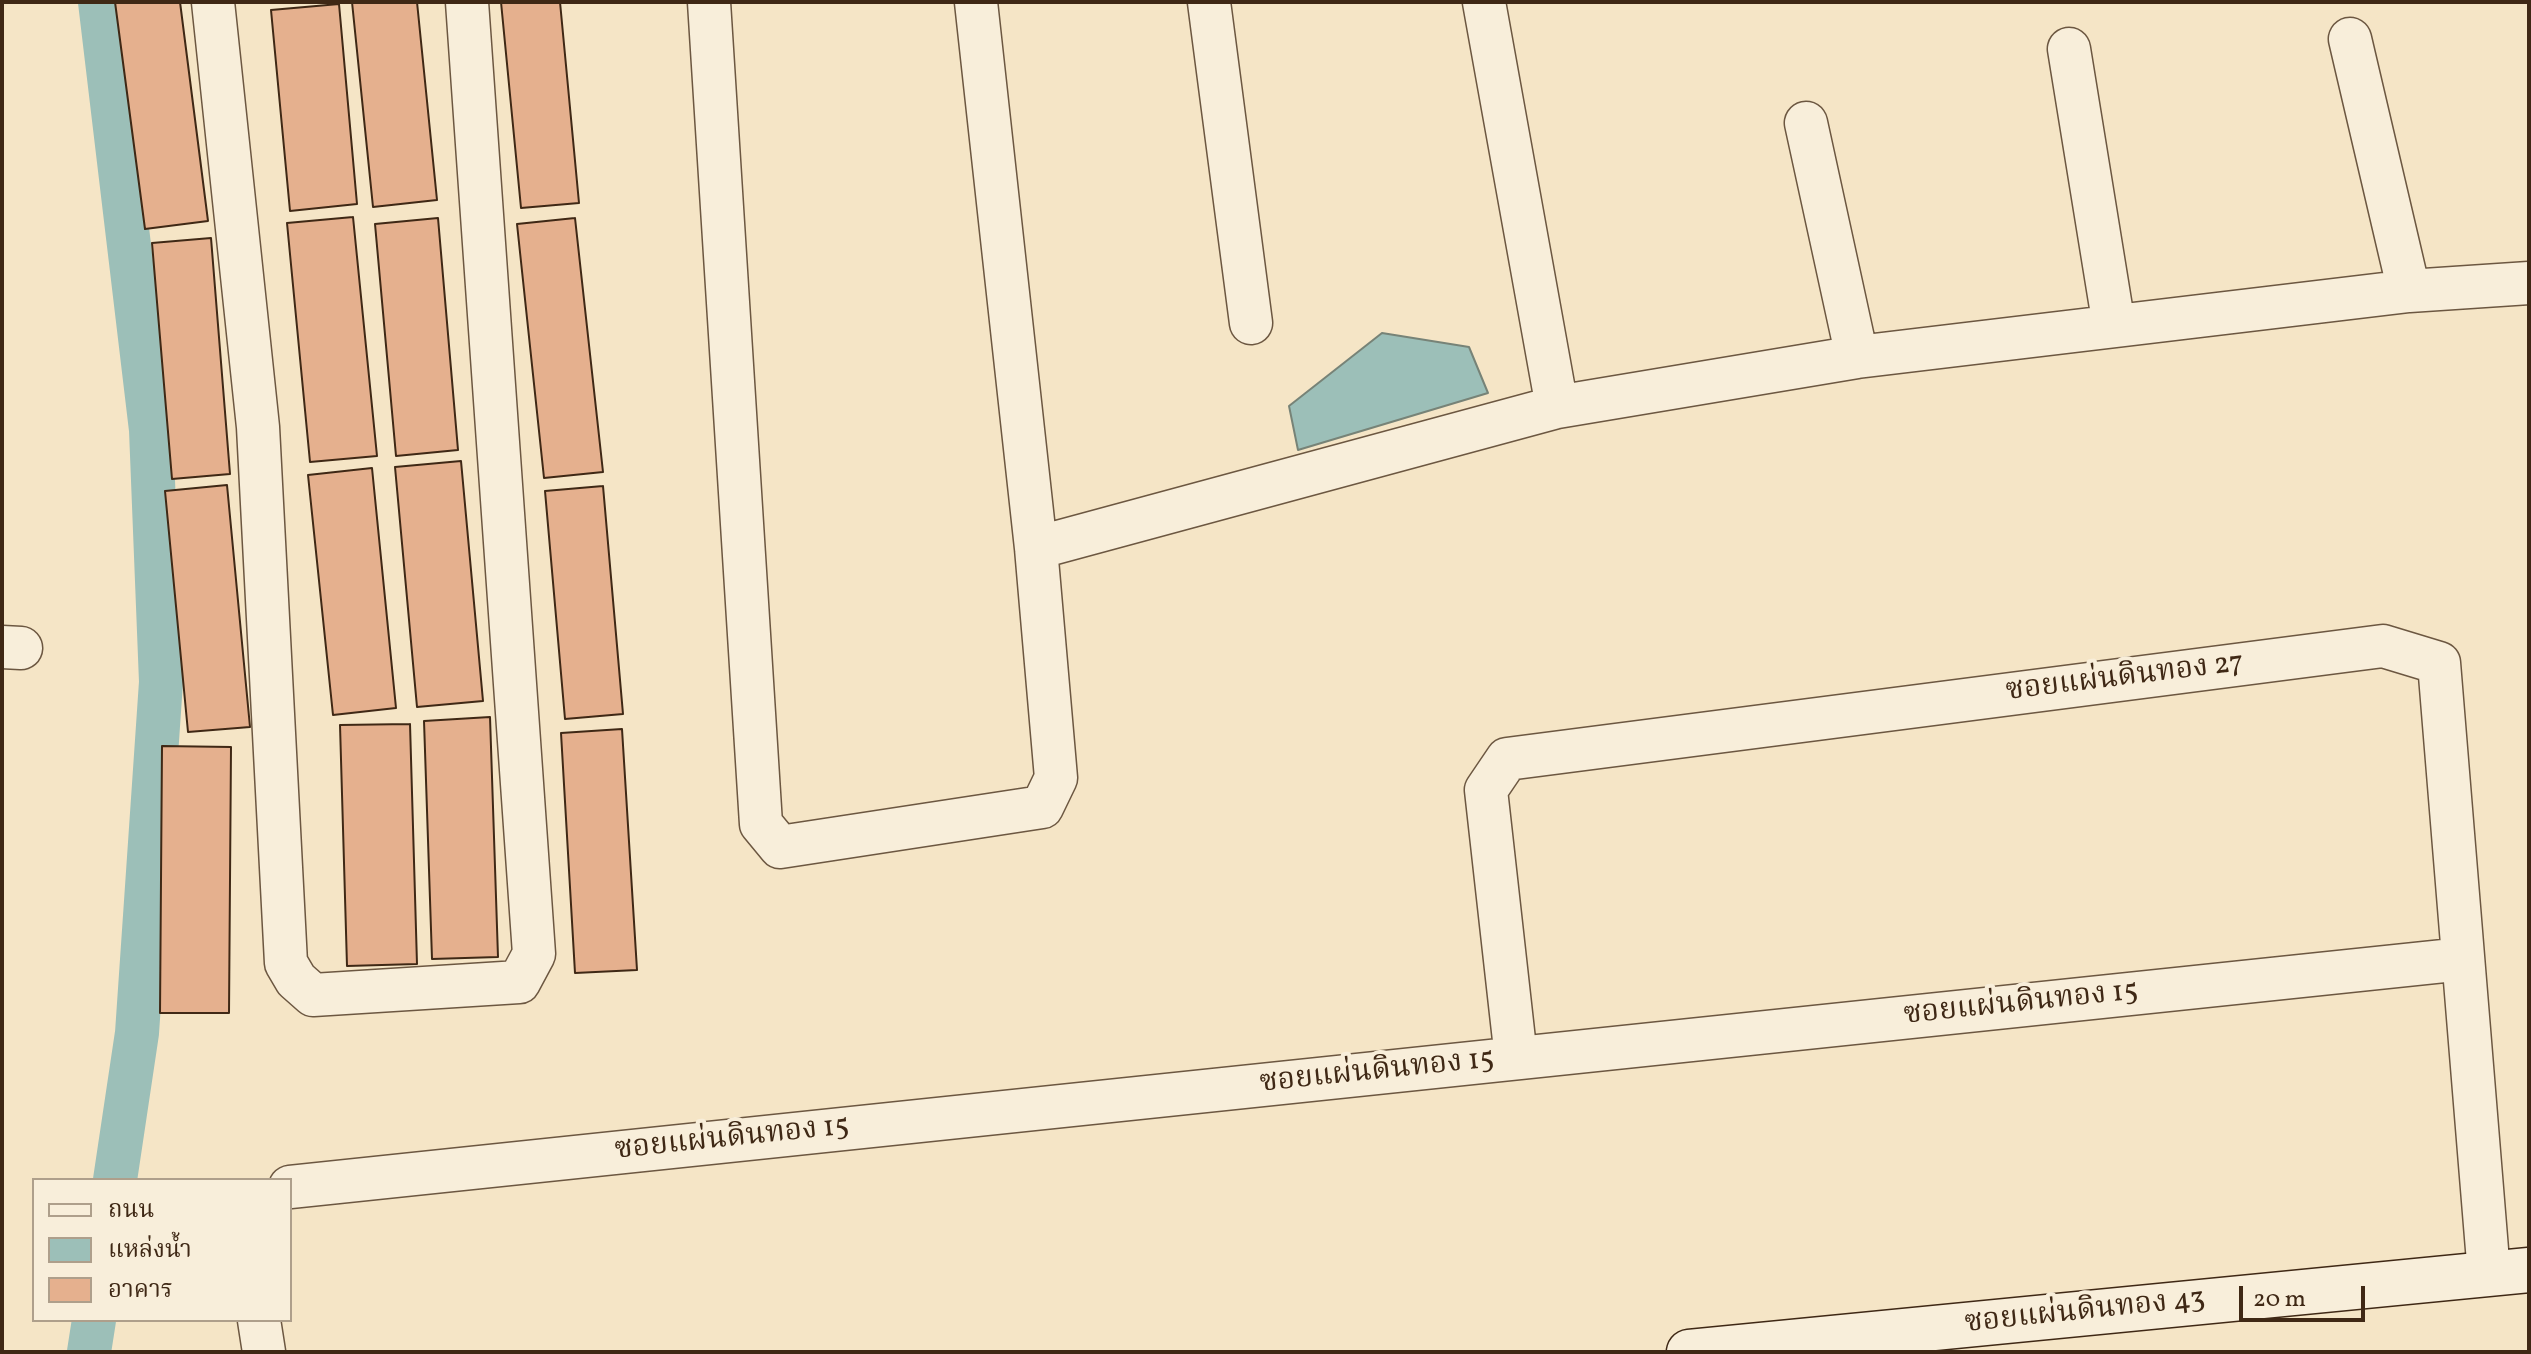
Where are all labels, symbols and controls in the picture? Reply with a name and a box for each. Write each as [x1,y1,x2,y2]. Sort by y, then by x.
street label: ซอยแผ่นดินทอง 27 [2004,647,2246,711]
street label: ซอยแผ่นดินทอง 15 [1902,975,2140,1035]
street label: ซอยแผ่นดินทอง 15 [1258,1043,1496,1103]
street label: ซอยแผ่นดินทอง 15 [613,1110,851,1170]
legend [32,1178,292,1322]
text: ถนน [108,1194,154,1228]
text: แหล่งน้ำ [108,1234,192,1268]
scale bar [2243,1270,2369,1320]
text: อาคาร [108,1274,173,1308]
street label: ซอยแผ่นดินทอง 43 [1963,1282,2207,1344]
text: 20 m [2253,1283,2306,1317]

